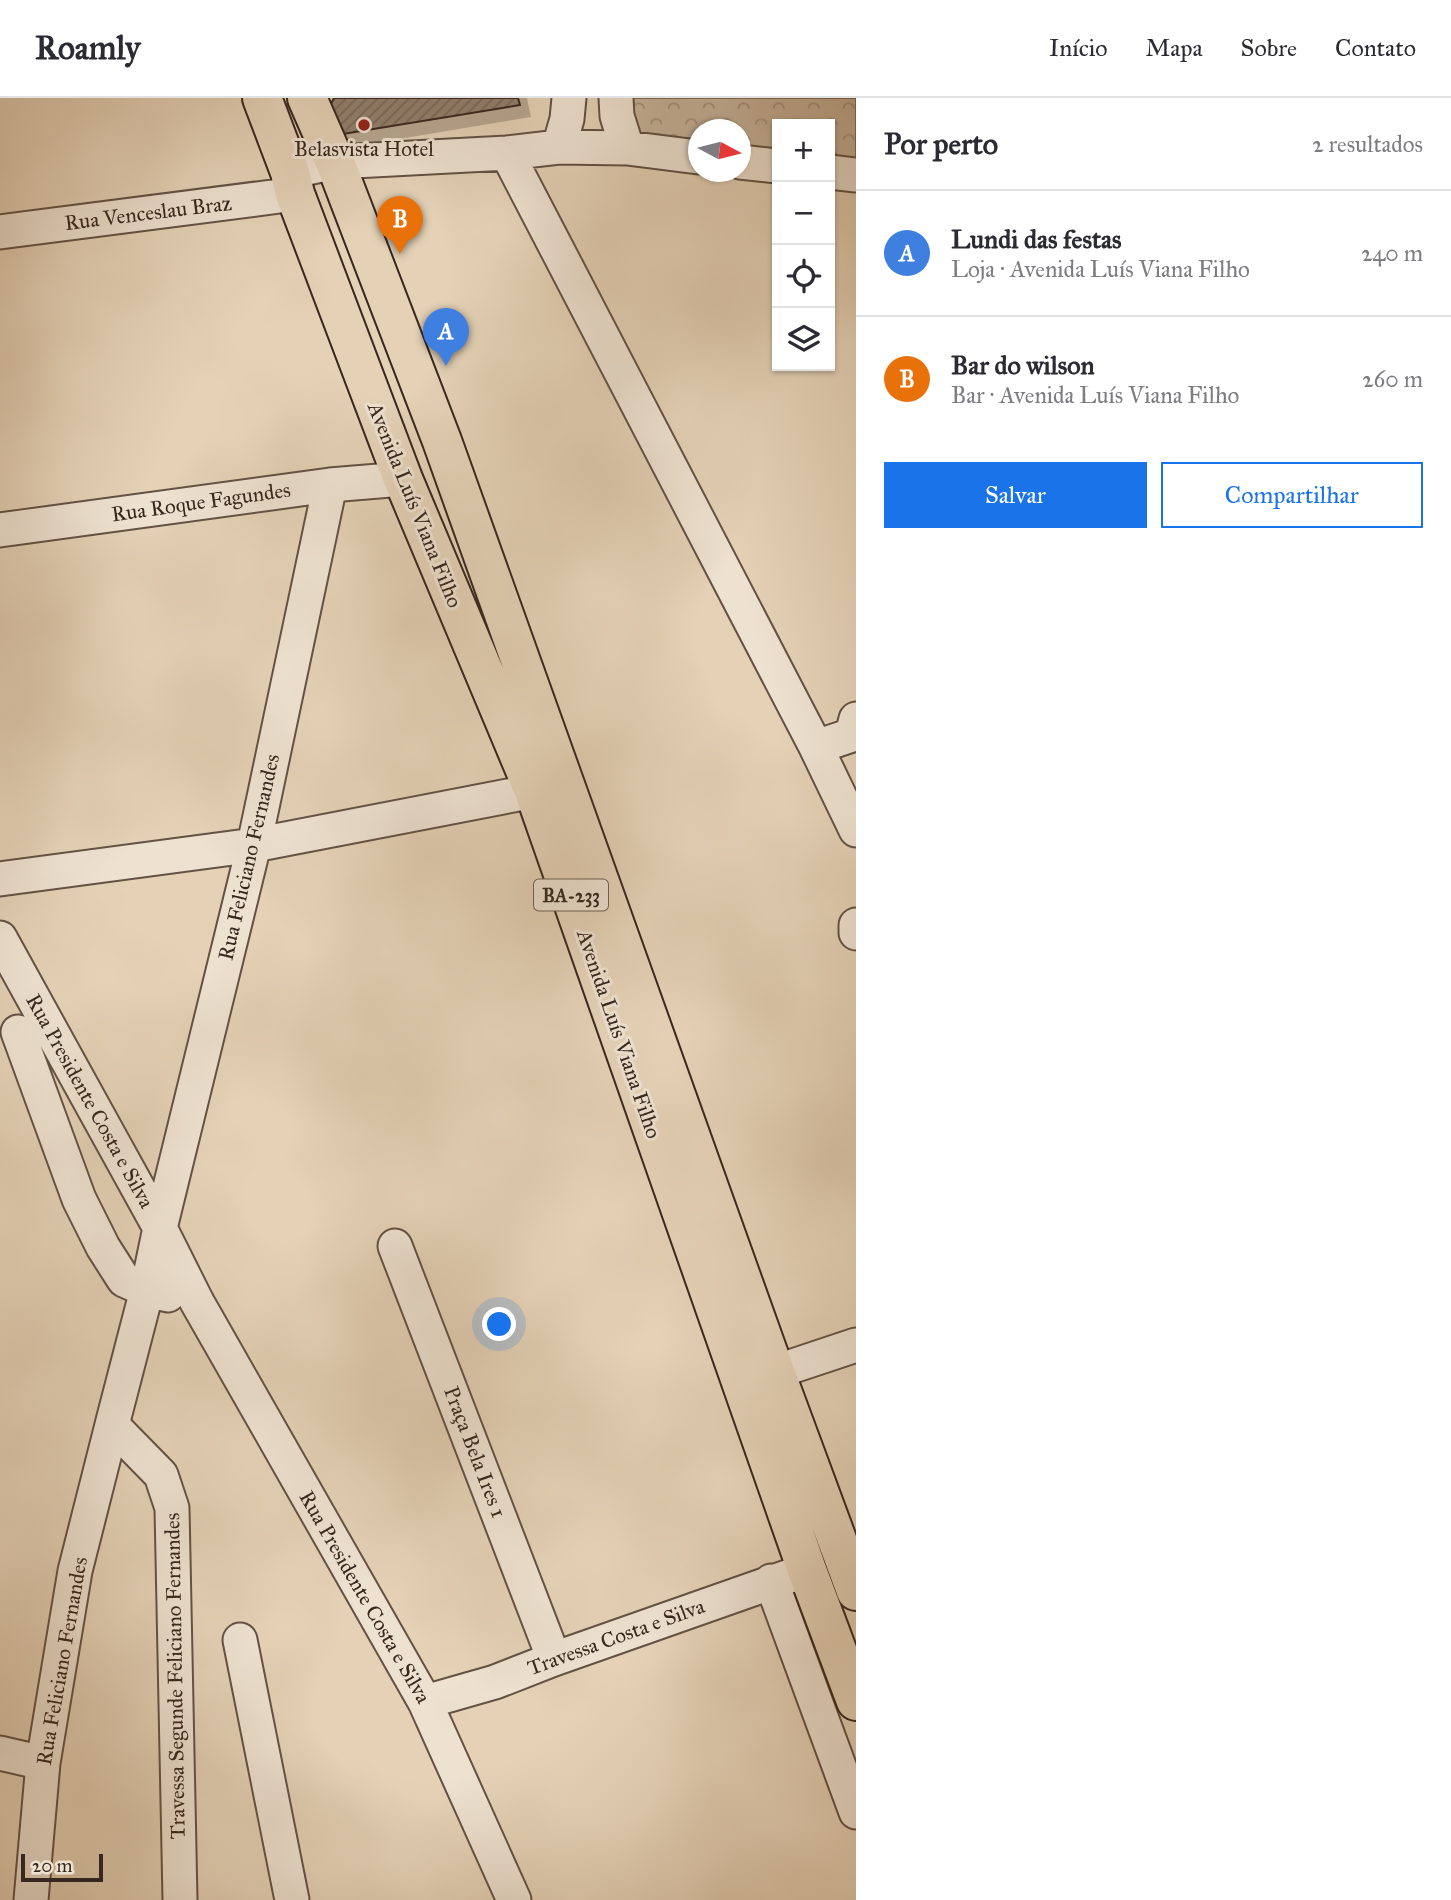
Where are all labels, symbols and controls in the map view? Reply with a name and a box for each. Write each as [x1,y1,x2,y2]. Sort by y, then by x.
text: Roamly [35,28,140,68]
text: Início [1049,33,1108,63]
text: Mapa [1146,33,1203,63]
text: Sobre [1241,33,1297,63]
text: Contato [1335,33,1416,63]
marker: Belasvista Hotel [356,117,372,133]
north arrow [688,119,751,182]
map controls [772,119,835,371]
button: + [772,119,835,182]
text: Por perto [884,126,998,162]
text: 2 resultados [1312,130,1423,158]
place label: Belasvista Hotel [294,136,434,162]
button: − [772,182,835,245]
street label: Rua Venceslau Braz [63,190,233,236]
pin: B [377,196,423,254]
text: Lundi das festas [951,223,1122,255]
text: A [899,239,915,267]
text: 240 m [1361,239,1423,267]
button: locate [772,245,835,308]
text: Loja · Avenida Luís Viana Filho [951,255,1250,283]
pin: A [423,308,469,366]
button: layers [772,308,835,371]
text: Bar do wilson [951,349,1095,381]
text: B [899,365,915,393]
text: 260 m [1362,365,1423,393]
text: Bar · Avenida Luís Viana Filho [951,381,1239,409]
street label: Avenida Luís Viana Filho [362,398,468,612]
button: Salvar [884,462,1147,528]
button: Compartilhar [1161,462,1423,528]
street label: Rua Roque Fagundes [110,477,292,527]
street label: Rua Feliciano Fernandes [213,751,285,963]
road number: BA-233 [534,880,608,910]
street label: Avenida Luís Viana Filho [571,925,667,1142]
street label: Rua Presidente Costa e Silva [20,989,160,1213]
your location [482,1307,516,1341]
street label: Praça Bela Ires 1 [438,1383,512,1521]
street label: Rua Presidente Costa e Silva [293,1486,437,1708]
street label: Travessa Segunde Feliciano Fernandes [159,1512,191,1840]
street label: Rua Feliciano Fernandes [31,1555,93,1767]
street label: Travessa Costa e Silva [524,1593,708,1681]
scale bar [21,1851,103,1883]
text: 20 m [32,1854,73,1877]

